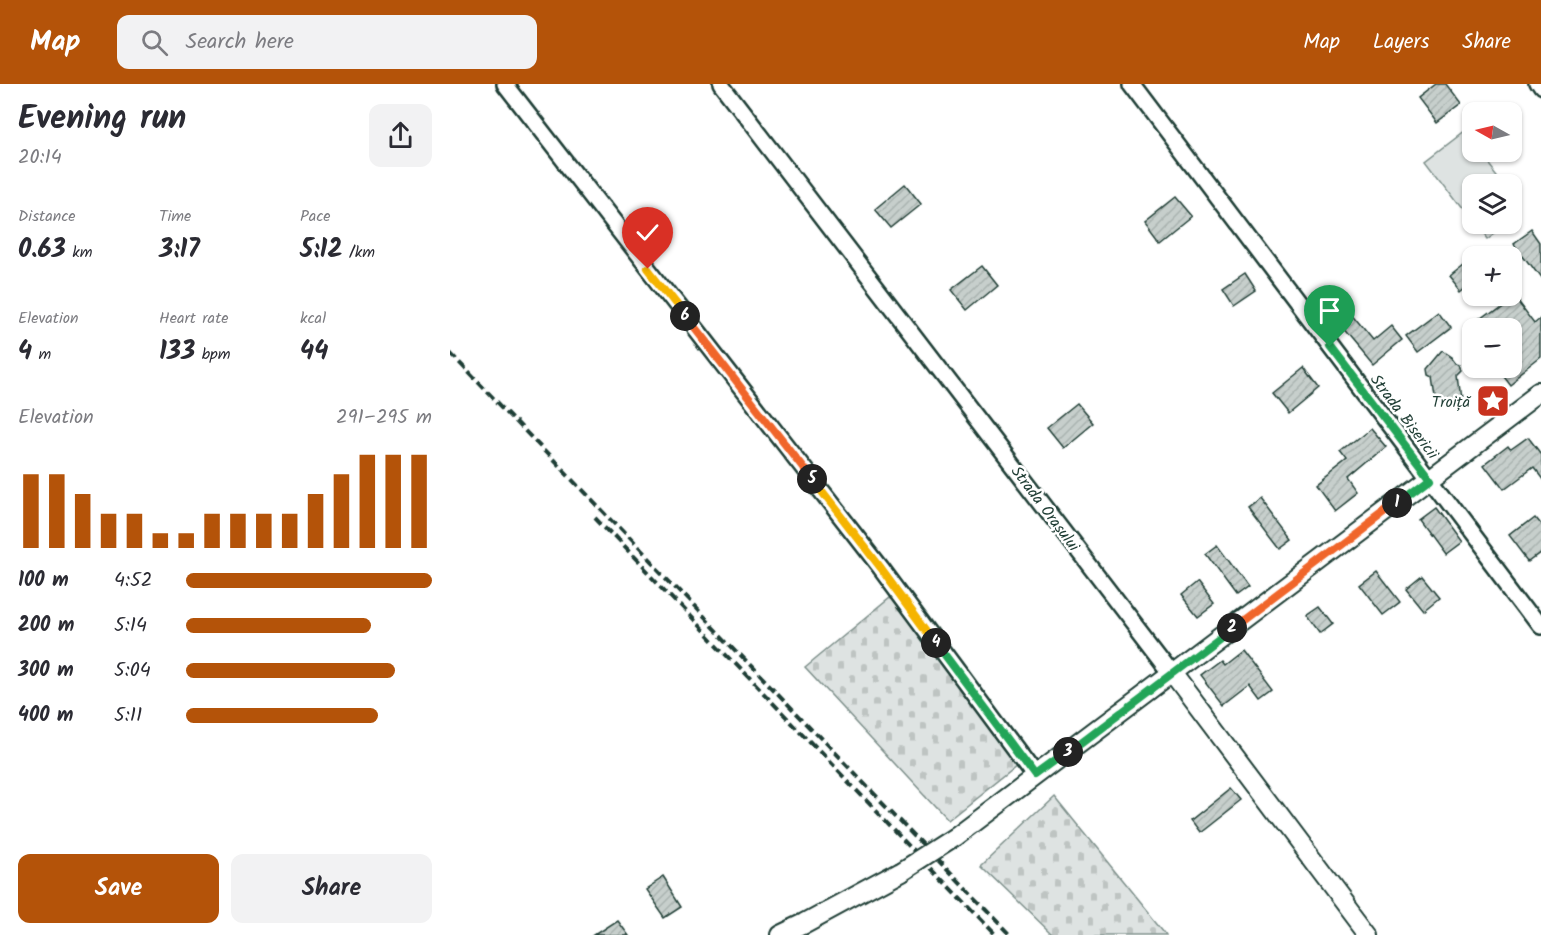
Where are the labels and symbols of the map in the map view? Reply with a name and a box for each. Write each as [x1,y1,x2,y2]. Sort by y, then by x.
north arrow [1462,102,1522,162]
pin [622,207,673,269]
pin [1304,285,1355,347]
pin: 6 [670,301,700,331]
street label: Strada Bisericii [1363,369,1445,466]
place icon: Troiță [1475,383,1511,419]
place label: Troiță [1432,390,1471,415]
street label: Strada Orașului [1004,461,1086,558]
pin: 5 [797,464,827,494]
pin: 1 [1382,488,1412,518]
pin: 2 [1217,613,1247,643]
pin: 4 [921,628,951,658]
pin: 3 [1053,737,1083,767]

